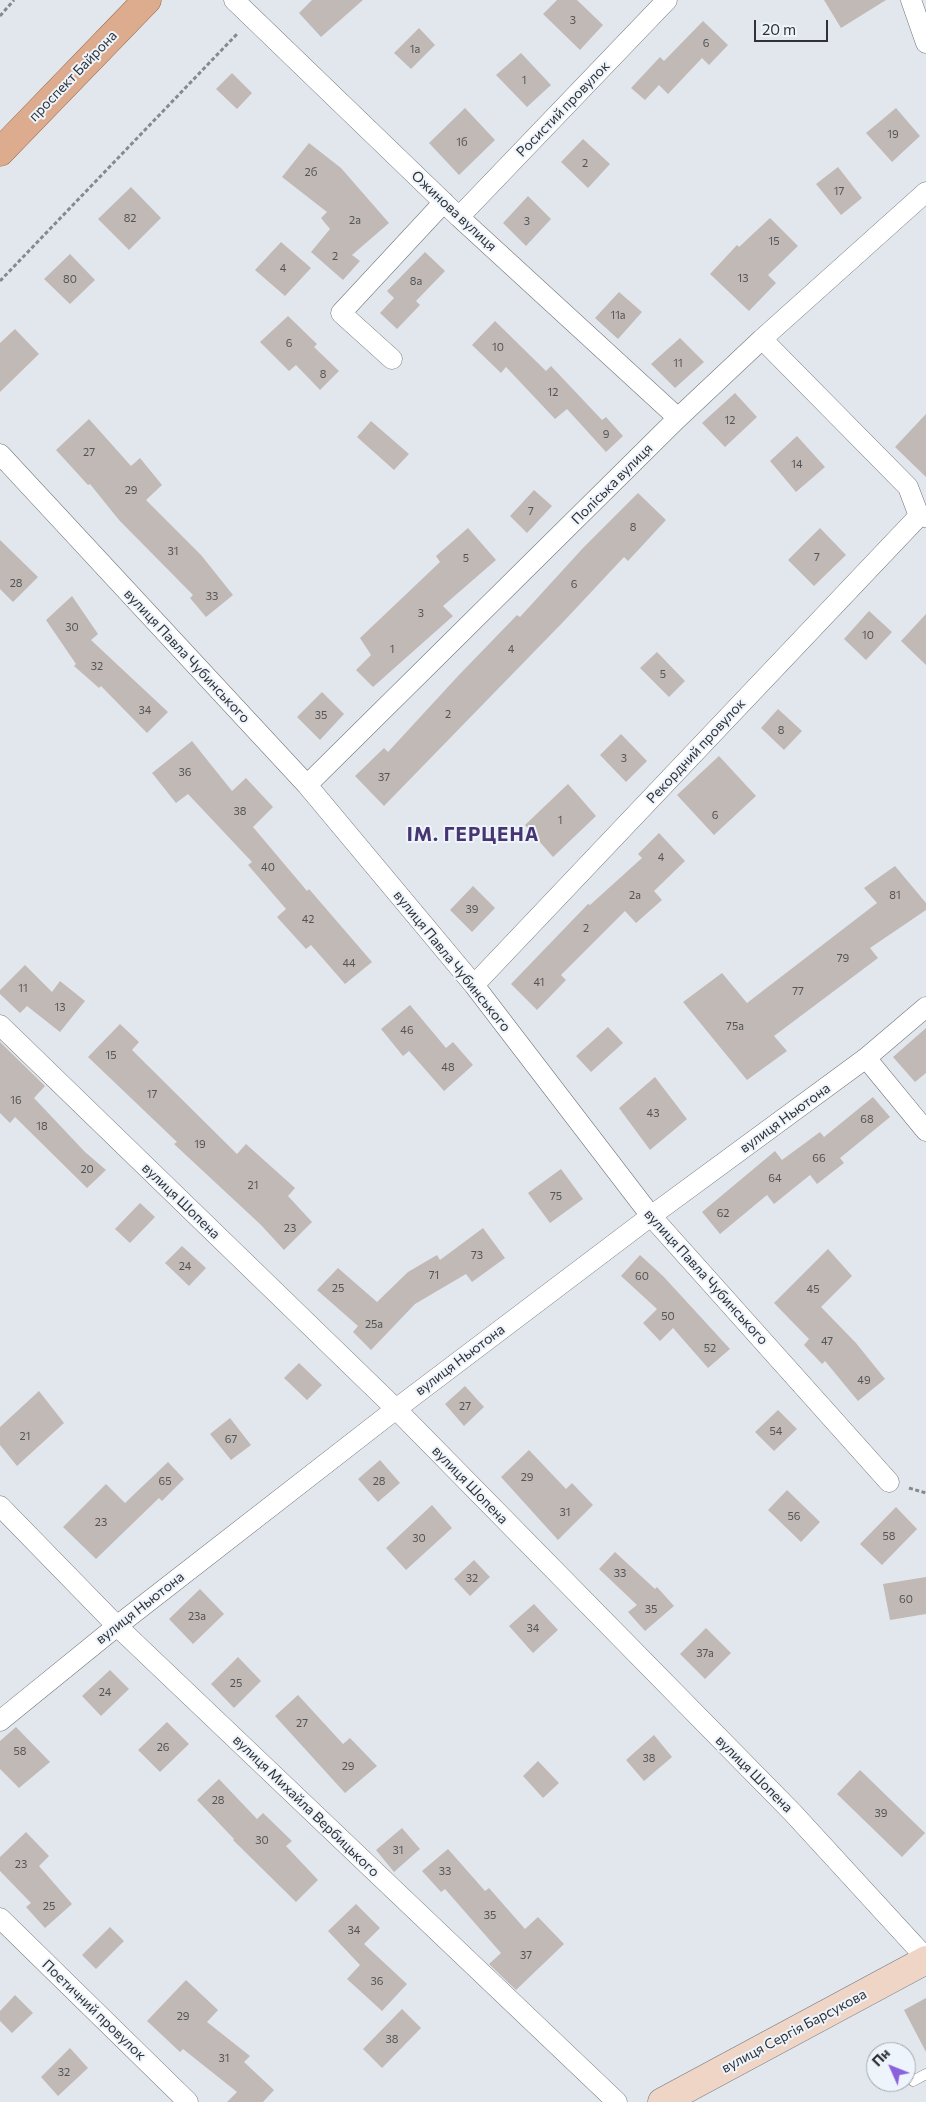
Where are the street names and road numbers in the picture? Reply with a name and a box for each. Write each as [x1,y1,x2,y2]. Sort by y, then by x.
street label: проспект Байрона [25,27,121,125]
street label: Росистий провулок [513,58,613,160]
street label: Ожинова вулиця [408,167,500,255]
street label: Поліська вулиця [568,440,656,528]
street label: вулиця Павла Чубинського [121,586,253,726]
street label: Рекордний провулок [643,695,749,807]
street label: вулиця Павла Чубинського [390,887,514,1035]
street label: вулиця Ньютона [737,1080,833,1156]
street label: вулиця Шопена [138,1160,224,1242]
street label: вулиця Павла Чубинського [641,1206,771,1348]
street label: вулиця Ньютона [412,1321,508,1399]
street label: вулиця Шопена [429,1442,511,1528]
street label: вулиця Ньютона [92,1568,188,1648]
street label: вулиця Михайла Вербицького [229,1732,383,1880]
street label: вулиця Шопена [712,1732,796,1816]
street label: Поетичний провулок [39,1956,149,2064]
street label: вулиця Сергія Барсукова [719,1986,869,2076]

